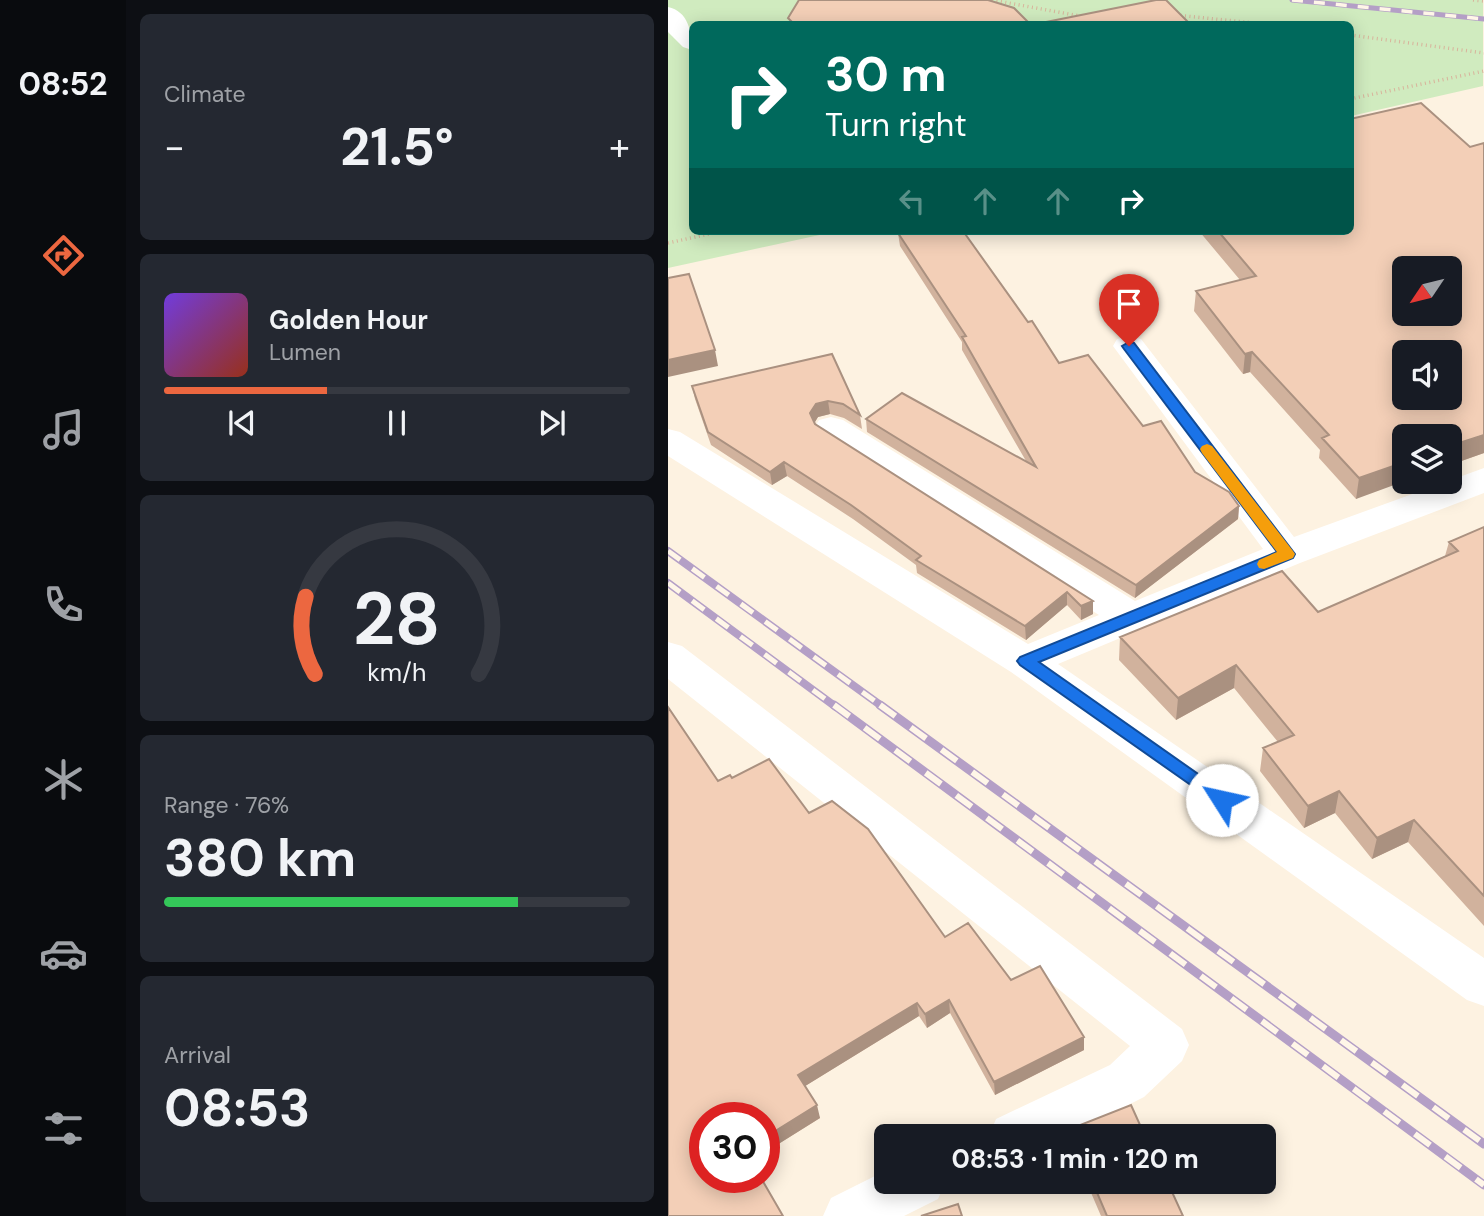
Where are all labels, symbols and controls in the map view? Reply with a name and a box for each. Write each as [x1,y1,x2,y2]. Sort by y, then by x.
text: 30 m [825,42,947,106]
icon: right [710,49,801,140]
text: 08:52 [18,63,108,105]
text: Climate [164,79,246,109]
text: Turn right [825,104,967,146]
text: 21.5° [340,113,454,181]
text: − [164,122,185,172]
text: + [609,122,630,172]
icon: left [893,182,931,220]
icon: ahead [966,182,1004,220]
icon: ahead [1039,182,1077,220]
icon: right [1112,182,1150,220]
icon: directions [39,231,88,280]
north arrow [1392,256,1462,326]
map controls [1392,256,1462,494]
pin [1099,274,1159,346]
icon: arrive [1110,285,1148,323]
text: Golden Hour [269,303,428,337]
text: Lumen [269,337,341,367]
button: sound [1392,340,1462,410]
icon: previous [223,404,261,442]
icon: pause [378,404,416,442]
icon: next [533,404,571,442]
icon: music [39,405,88,454]
button: layers [1392,424,1462,494]
text: 28 [353,572,441,667]
icon: phone [39,580,88,629]
text: km/h [367,656,427,689]
icon: climate [39,755,88,804]
position arrow [1185,763,1259,837]
text: Range · 76% [164,790,289,820]
text: 380 km [164,824,356,892]
icon: car [39,929,88,978]
text: Arrival [164,1040,231,1070]
text: 08:53 [164,1074,310,1142]
speed limit sign: 30 [689,1102,780,1193]
icon: filters [39,1104,88,1153]
text: 08:53 · 1 min · 120 m [951,1142,1199,1176]

